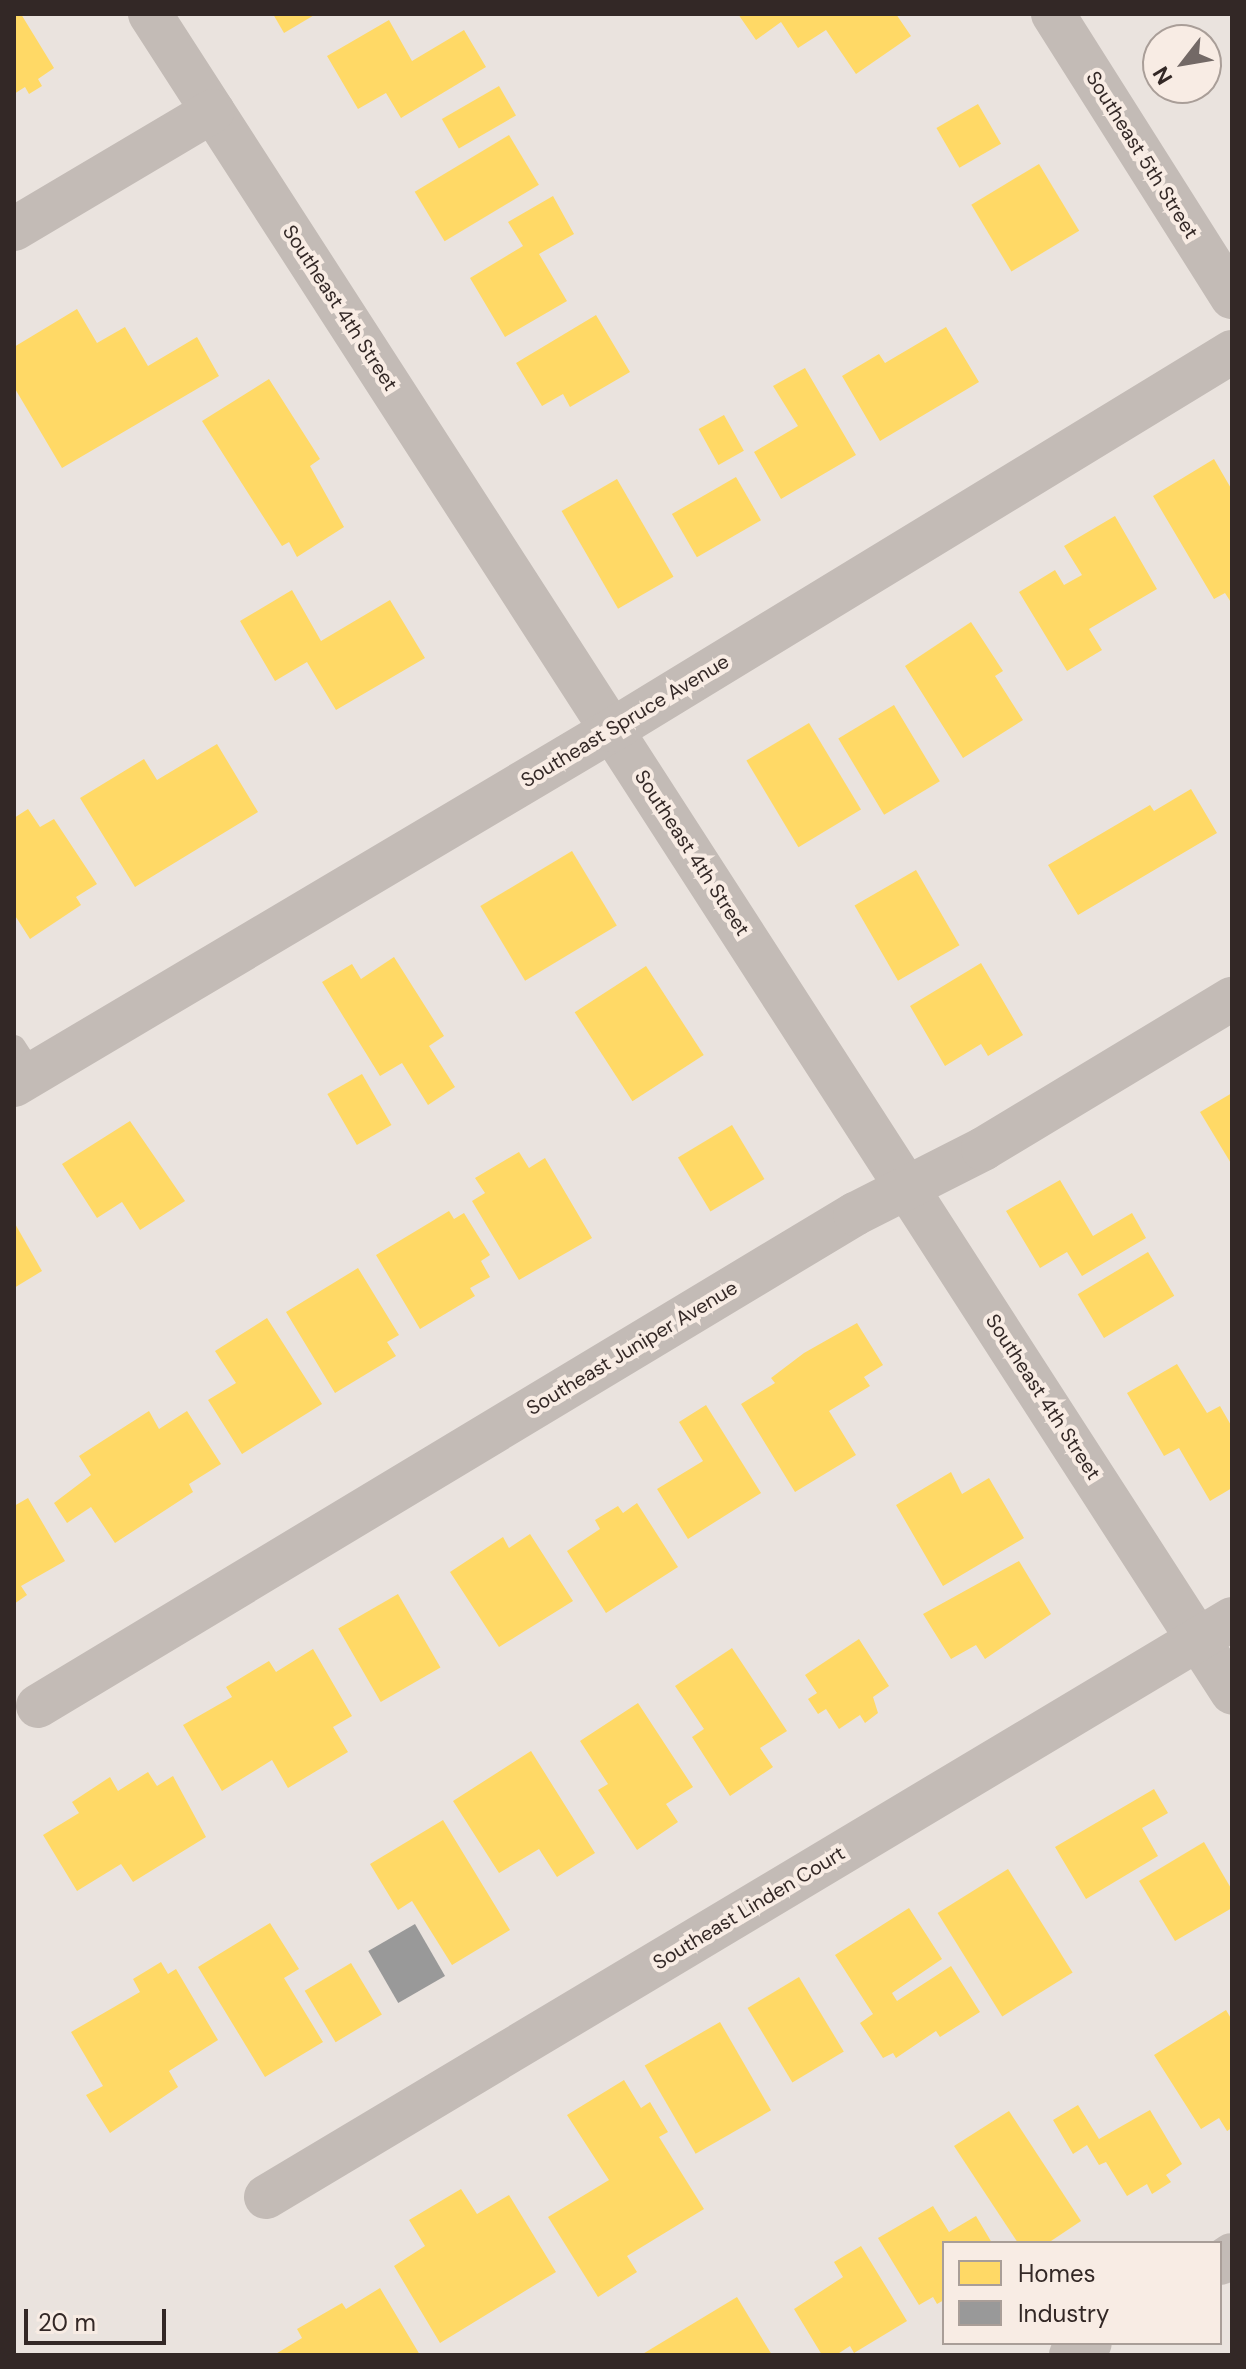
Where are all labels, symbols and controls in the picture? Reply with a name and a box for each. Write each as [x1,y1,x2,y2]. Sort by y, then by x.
north arrow [1142,24,1222,104]
text: N [1146,61,1179,90]
street label: Southeast 5th Street [1081,67,1203,243]
street label: Southeast 4th Street [277,221,403,395]
street label: Southeast Spruce Avenue [517,649,733,793]
street label: Southeast 4th Street [629,766,755,940]
street label: Southeast Juniper Avenue [522,1276,742,1420]
street label: Southeast 4th Street [980,1310,1106,1484]
street label: Southeast Linden Court [649,1841,849,1975]
legend [942,2241,1222,2345]
text: Homes [1018,2258,1096,2289]
scale bar [28,2293,170,2343]
text: Industry [1018,2298,1109,2329]
text: 20 m [38,2307,96,2338]

